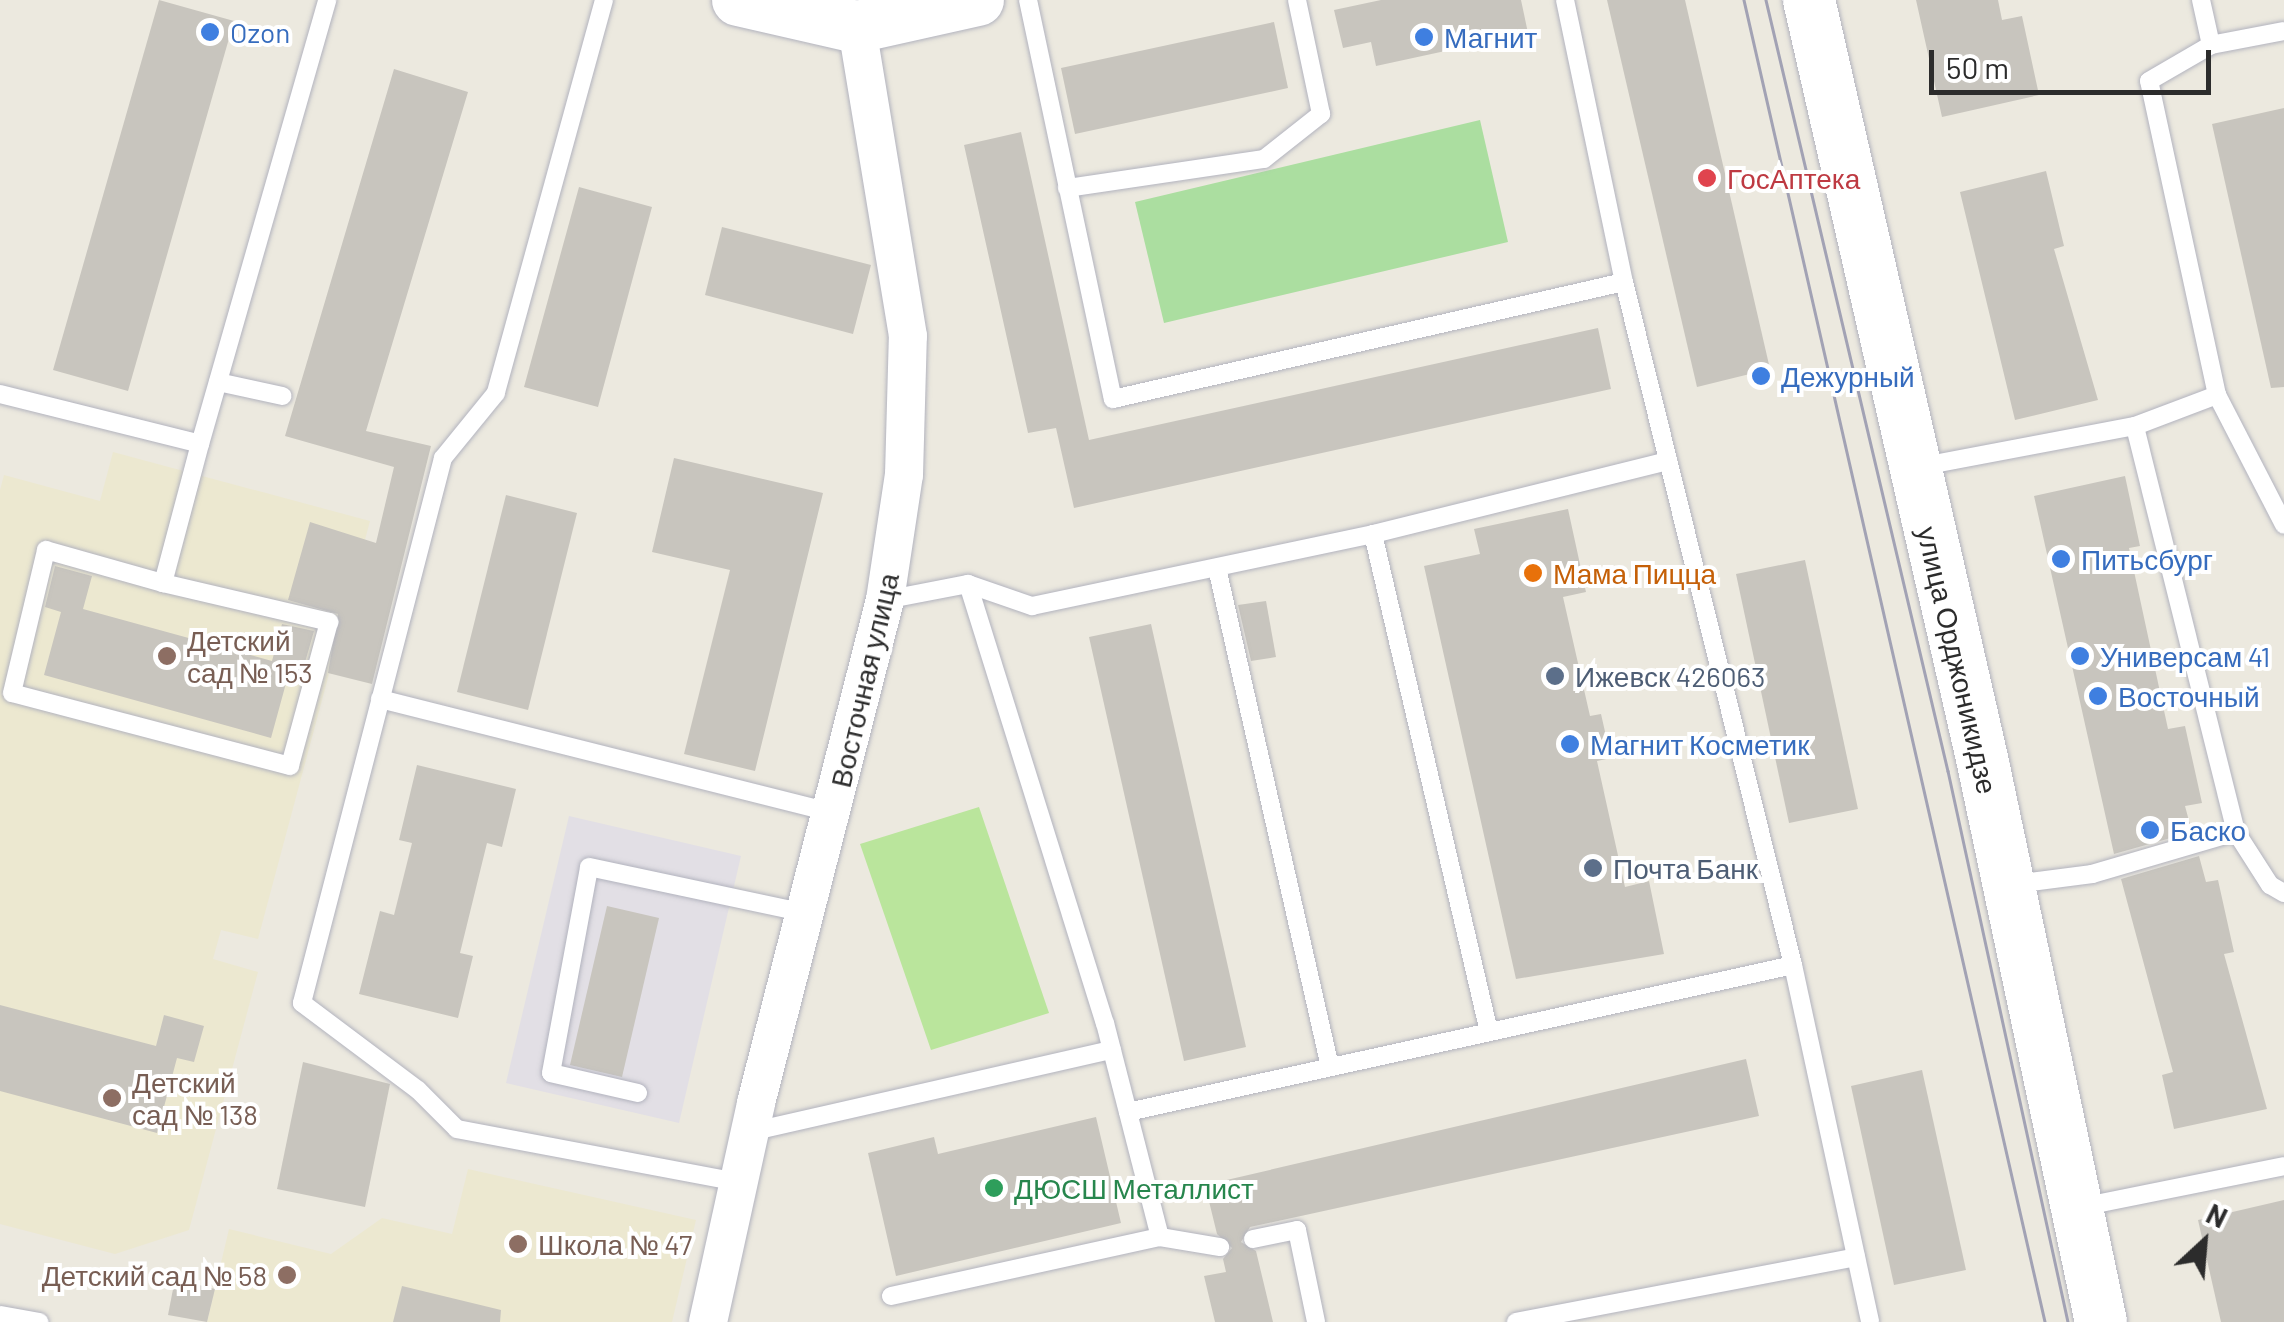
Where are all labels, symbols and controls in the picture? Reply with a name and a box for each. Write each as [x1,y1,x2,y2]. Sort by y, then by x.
place label: Ozon [230,15,290,49]
place label: Магнит [1444,20,1537,54]
marker: Ozon [199,21,221,43]
marker: Магнит [1413,26,1435,48]
scale bar [1934,30,2216,92]
text: 50 m [1946,49,2009,85]
place label: ГосАптека [1727,161,1860,195]
marker: ГосАптека [1696,167,1718,189]
place label: Дежурный [1781,359,1915,393]
marker: Дежурный [1750,365,1772,387]
street label: улица Орджоникидзе [1911,523,2005,797]
place label: Питьсбург [2081,542,2213,576]
marker: Питьсбург [2050,548,2072,570]
place label: Мама Пицца [1553,556,1716,590]
marker: Мама Пицца [1522,562,1544,584]
street label: Восточная улица [823,569,905,791]
place label: Детский сад № 153 [187,623,313,689]
place label: Универсам 41 [2100,639,2270,673]
marker: Детский сад № 153 [156,645,178,667]
marker: Универсам 41 [2069,645,2091,667]
place label: Ижевск 426063 [1575,659,1765,693]
marker: Ижевск 426063 [1544,665,1566,687]
place label: Восточный [2118,679,2260,713]
marker: Восточный [2087,685,2109,707]
place label: Магнит Косметик [1590,727,1809,761]
marker: Магнит Косметик [1559,733,1581,755]
place label: Баско [2170,813,2246,847]
marker: Баско [2139,819,2161,841]
place label: Почта Банк [1613,851,1758,885]
marker: Почта Банк [1582,857,1604,879]
place label: Детский сад № 138 [132,1065,258,1131]
marker: Детский сад № 138 [101,1087,123,1109]
place label: ДЮСШ Металлист [1014,1171,1254,1205]
marker: ДЮСШ Металлист [983,1177,1005,1199]
north arrow [2154,1192,2254,1292]
text: N [2201,1196,2233,1234]
place label: Школа № 47 [538,1227,692,1261]
marker: Школа № 47 [507,1233,529,1255]
place label: Детский сад № 58 [42,1258,267,1292]
marker: Детский сад № 58 [276,1264,298,1286]

